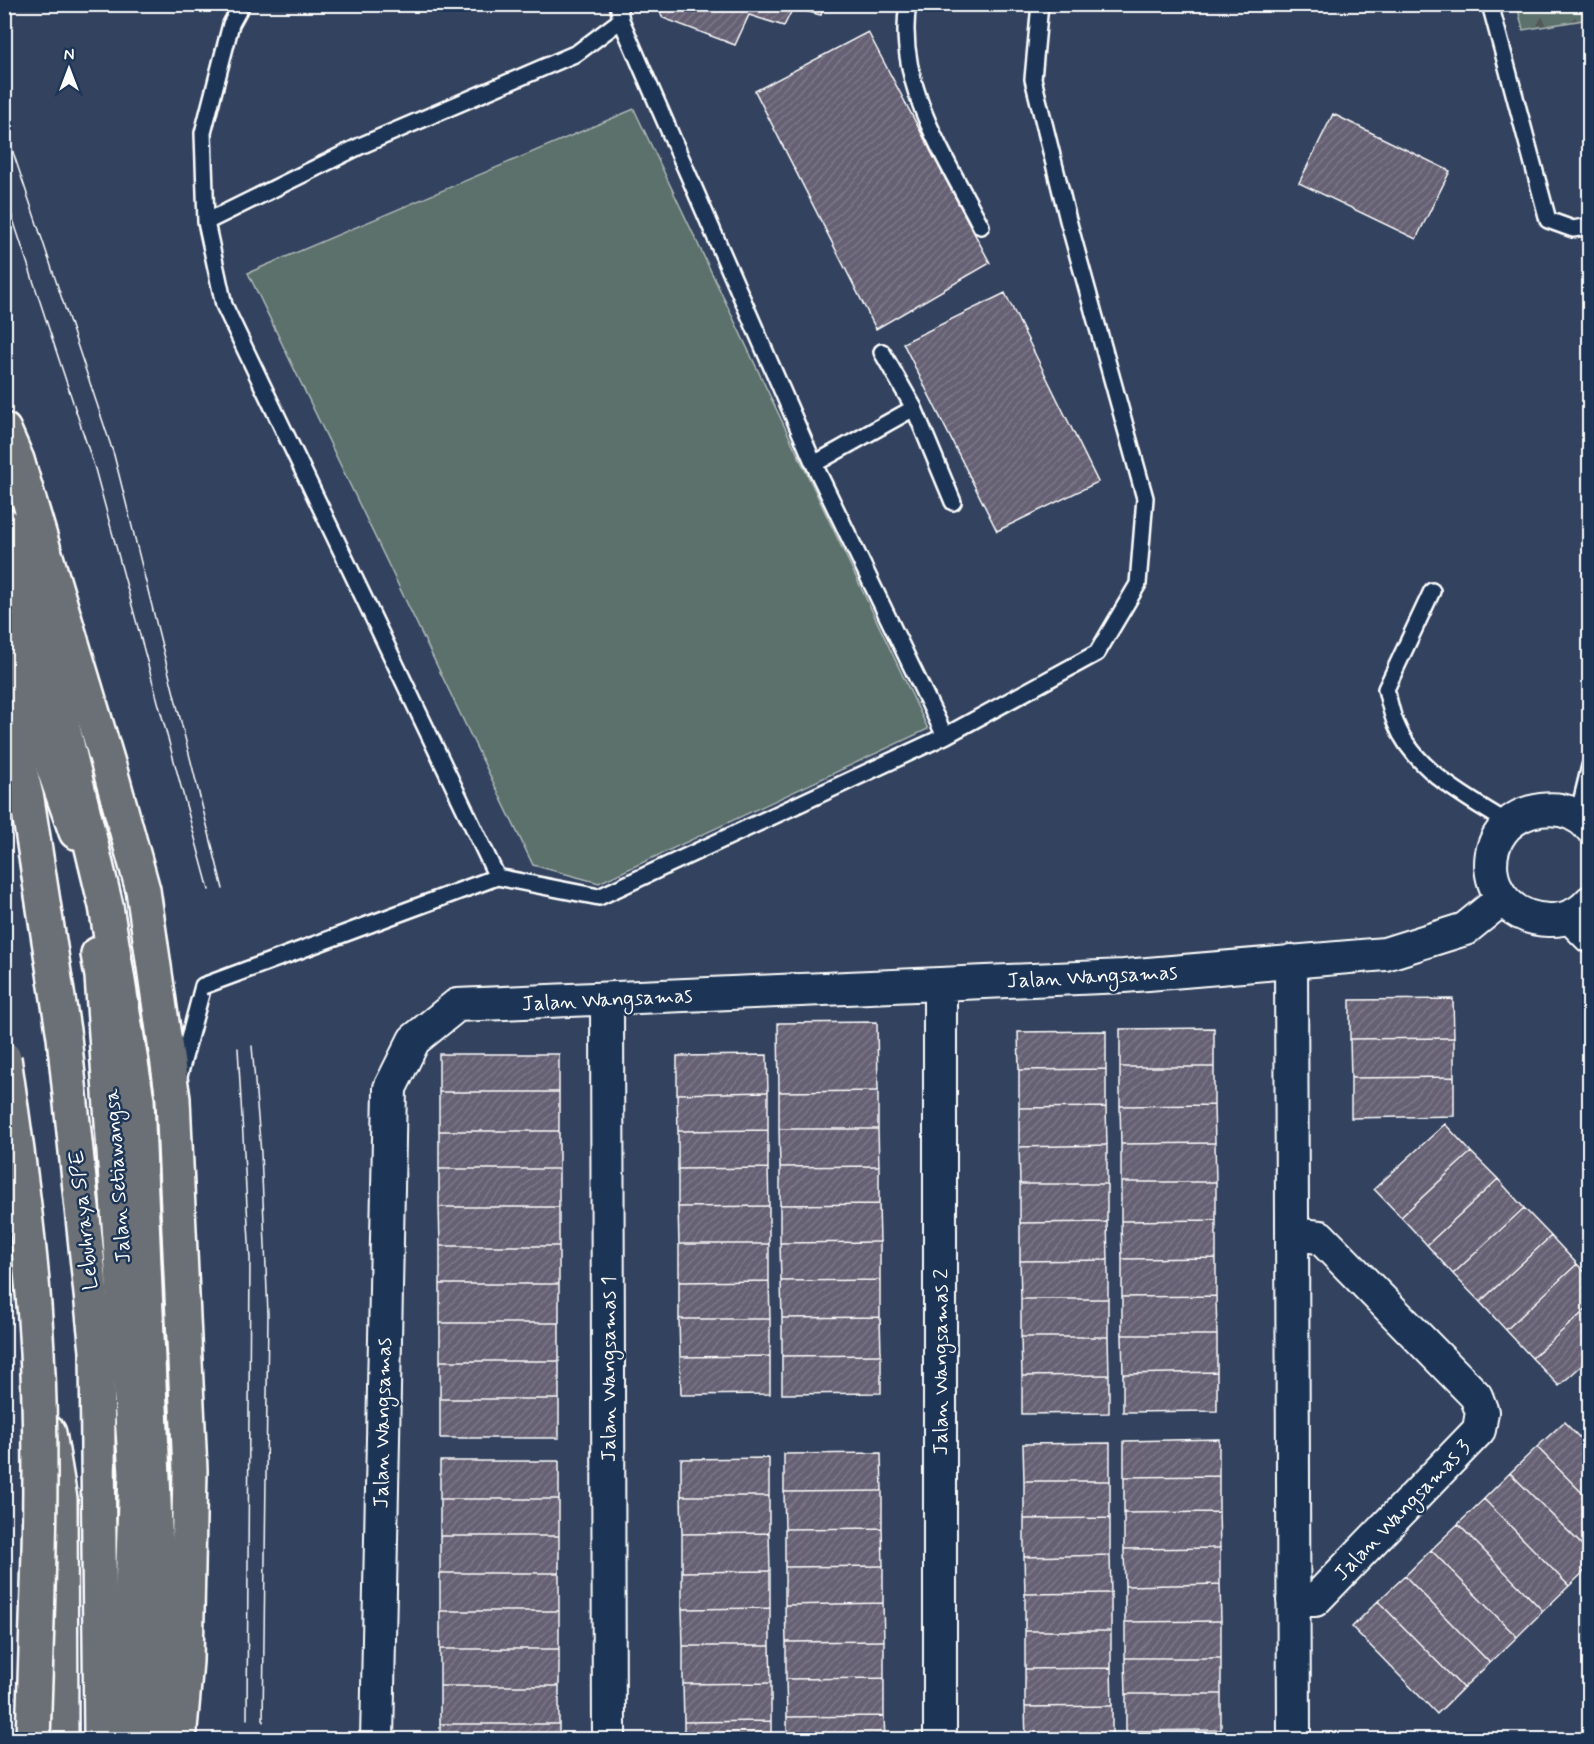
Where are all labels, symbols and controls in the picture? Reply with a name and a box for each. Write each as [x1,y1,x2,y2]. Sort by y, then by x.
north arrow [39,39,99,99]
text: N [64,45,74,66]
street label: Jalan Wangsamas [1006,959,1178,996]
street label: Jalan Wangsamas [521,982,693,1019]
street label: Jalan Setiawangsa [98,1087,139,1264]
street label: Lebuhraya SPE [63,1148,105,1291]
street label: Jalan Wangsamas 2 [927,1269,956,1455]
street label: Jalan Wangsamas 1 [595,1276,624,1462]
street label: Jalan Wangsamas [368,1337,399,1509]
street label: Jalan Wangsamas 3 [1328,1434,1478,1588]

